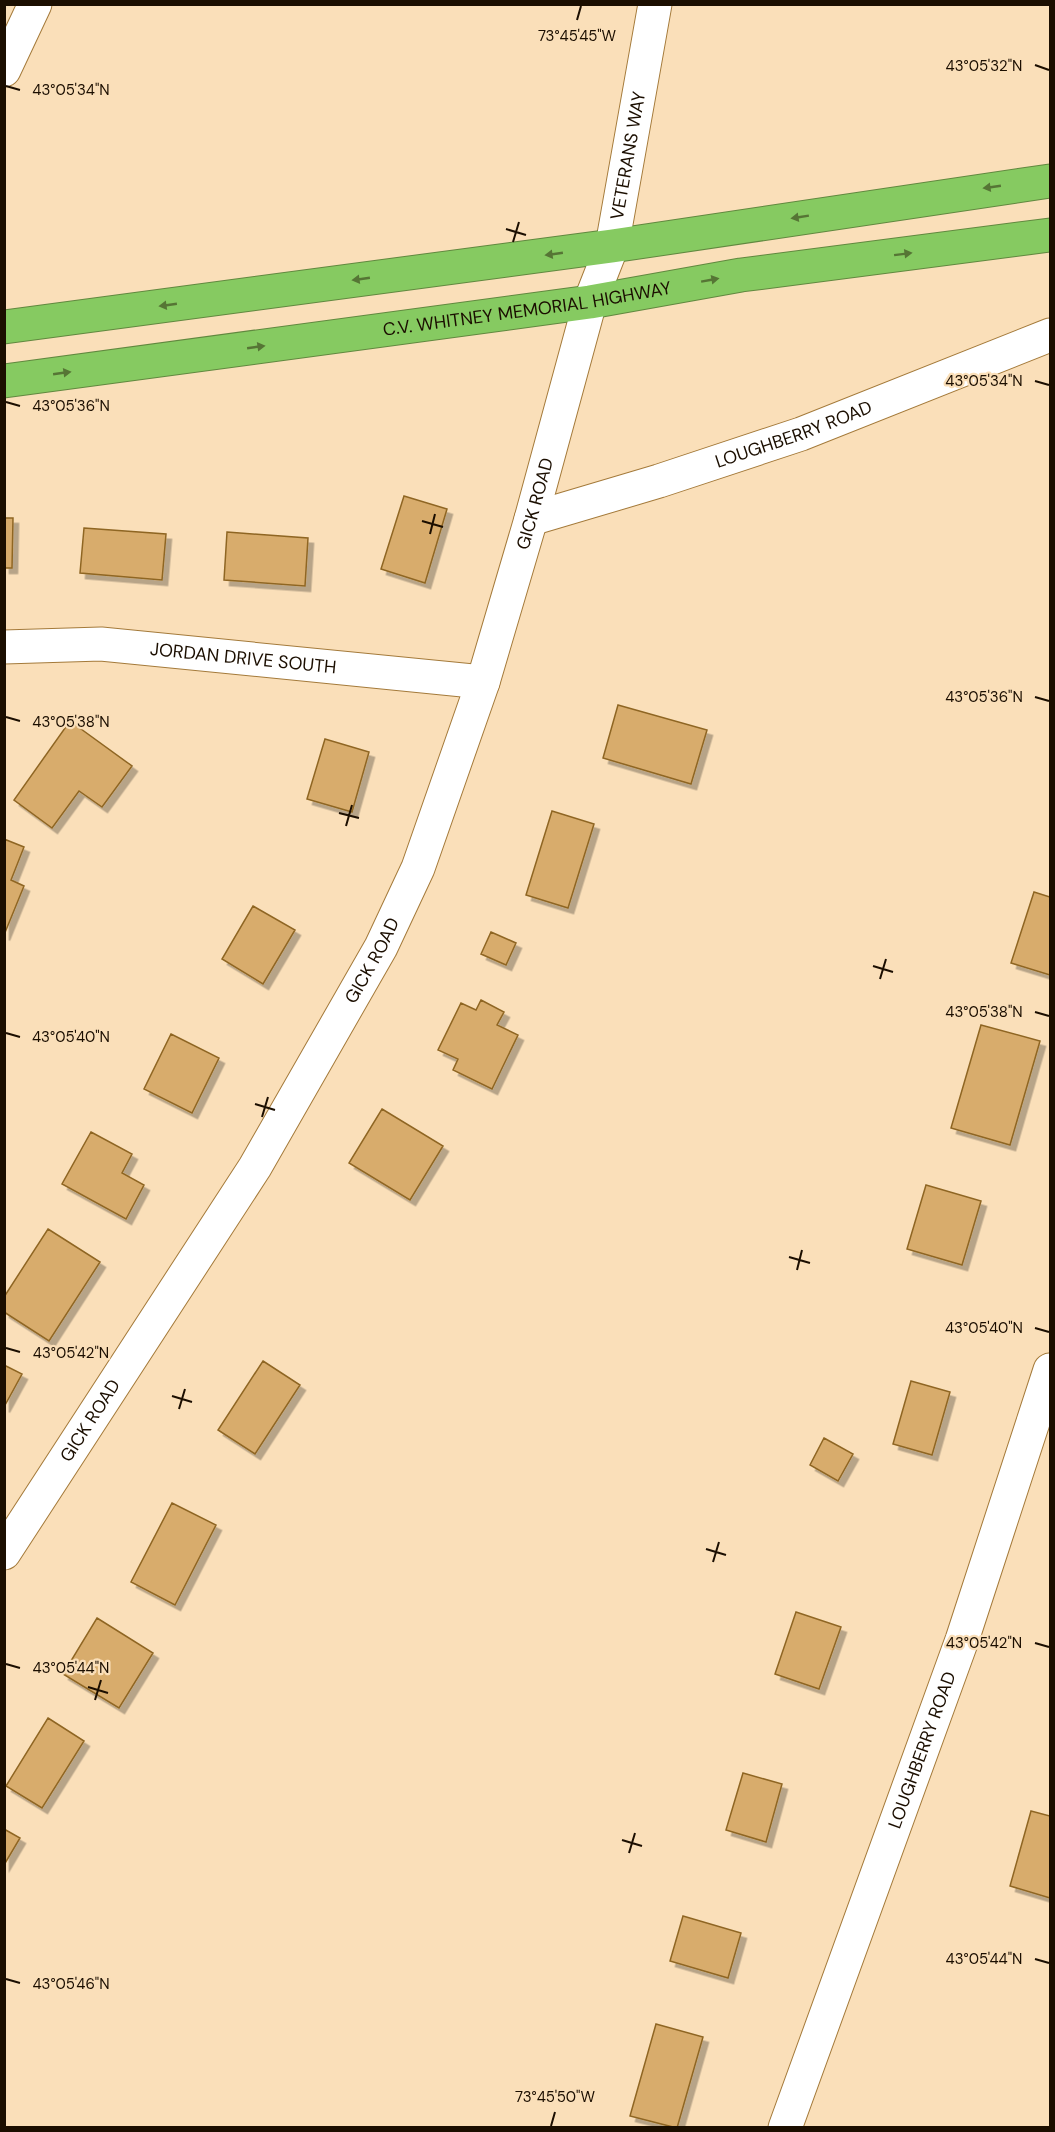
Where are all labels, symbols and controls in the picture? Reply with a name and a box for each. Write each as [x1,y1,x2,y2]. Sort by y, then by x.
text: 73°45'45"W [538,26,617,46]
text: 43°05'32"N [946,56,1022,76]
text: 43°05'34"N [32,80,110,100]
street label: VETERANS WAY [605,89,651,222]
one-way arrow [983,183,1002,192]
one-way arrow [790,213,809,222]
one-way arrow [545,249,564,258]
one-way arrow [893,249,912,258]
one-way arrow [352,275,371,284]
street label: C.V. WHITNEY MEMORIAL HIGHWAY [381,276,674,342]
one-way arrow [700,276,719,285]
one-way arrow [158,300,177,310]
one-way arrow [246,343,265,352]
one-way arrow [53,369,72,378]
text: 43°05'34"N [945,371,1023,391]
street label: LOUGHBERRY ROAD [712,395,876,474]
text: 43°05'36"N [32,396,110,416]
street label: GICK ROAD [511,455,559,552]
street label: JORDAN DRIVE SOUTH [149,637,338,679]
text: 43°05'36"N [945,687,1023,707]
text: 43°05'38"N [32,712,110,732]
street label: GICK ROAD [339,914,405,1008]
text: 43°05'38"N [945,1002,1023,1022]
text: 43°05'40"N [32,1027,110,1047]
text: 43°05'40"N [945,1318,1023,1338]
text: 43°05'42"N [33,1343,109,1363]
street label: GICK ROAD [54,1375,126,1467]
text: 43°05'42"N [946,1633,1022,1653]
text: 43°05'44"N [33,1658,109,1678]
street label: LOUGHBERRY ROAD [883,1668,962,1832]
text: 43°05'44"N [946,1949,1022,1969]
text: 43°05'46"N [32,1974,110,1994]
text: 73°45'50"W [515,2087,595,2107]

